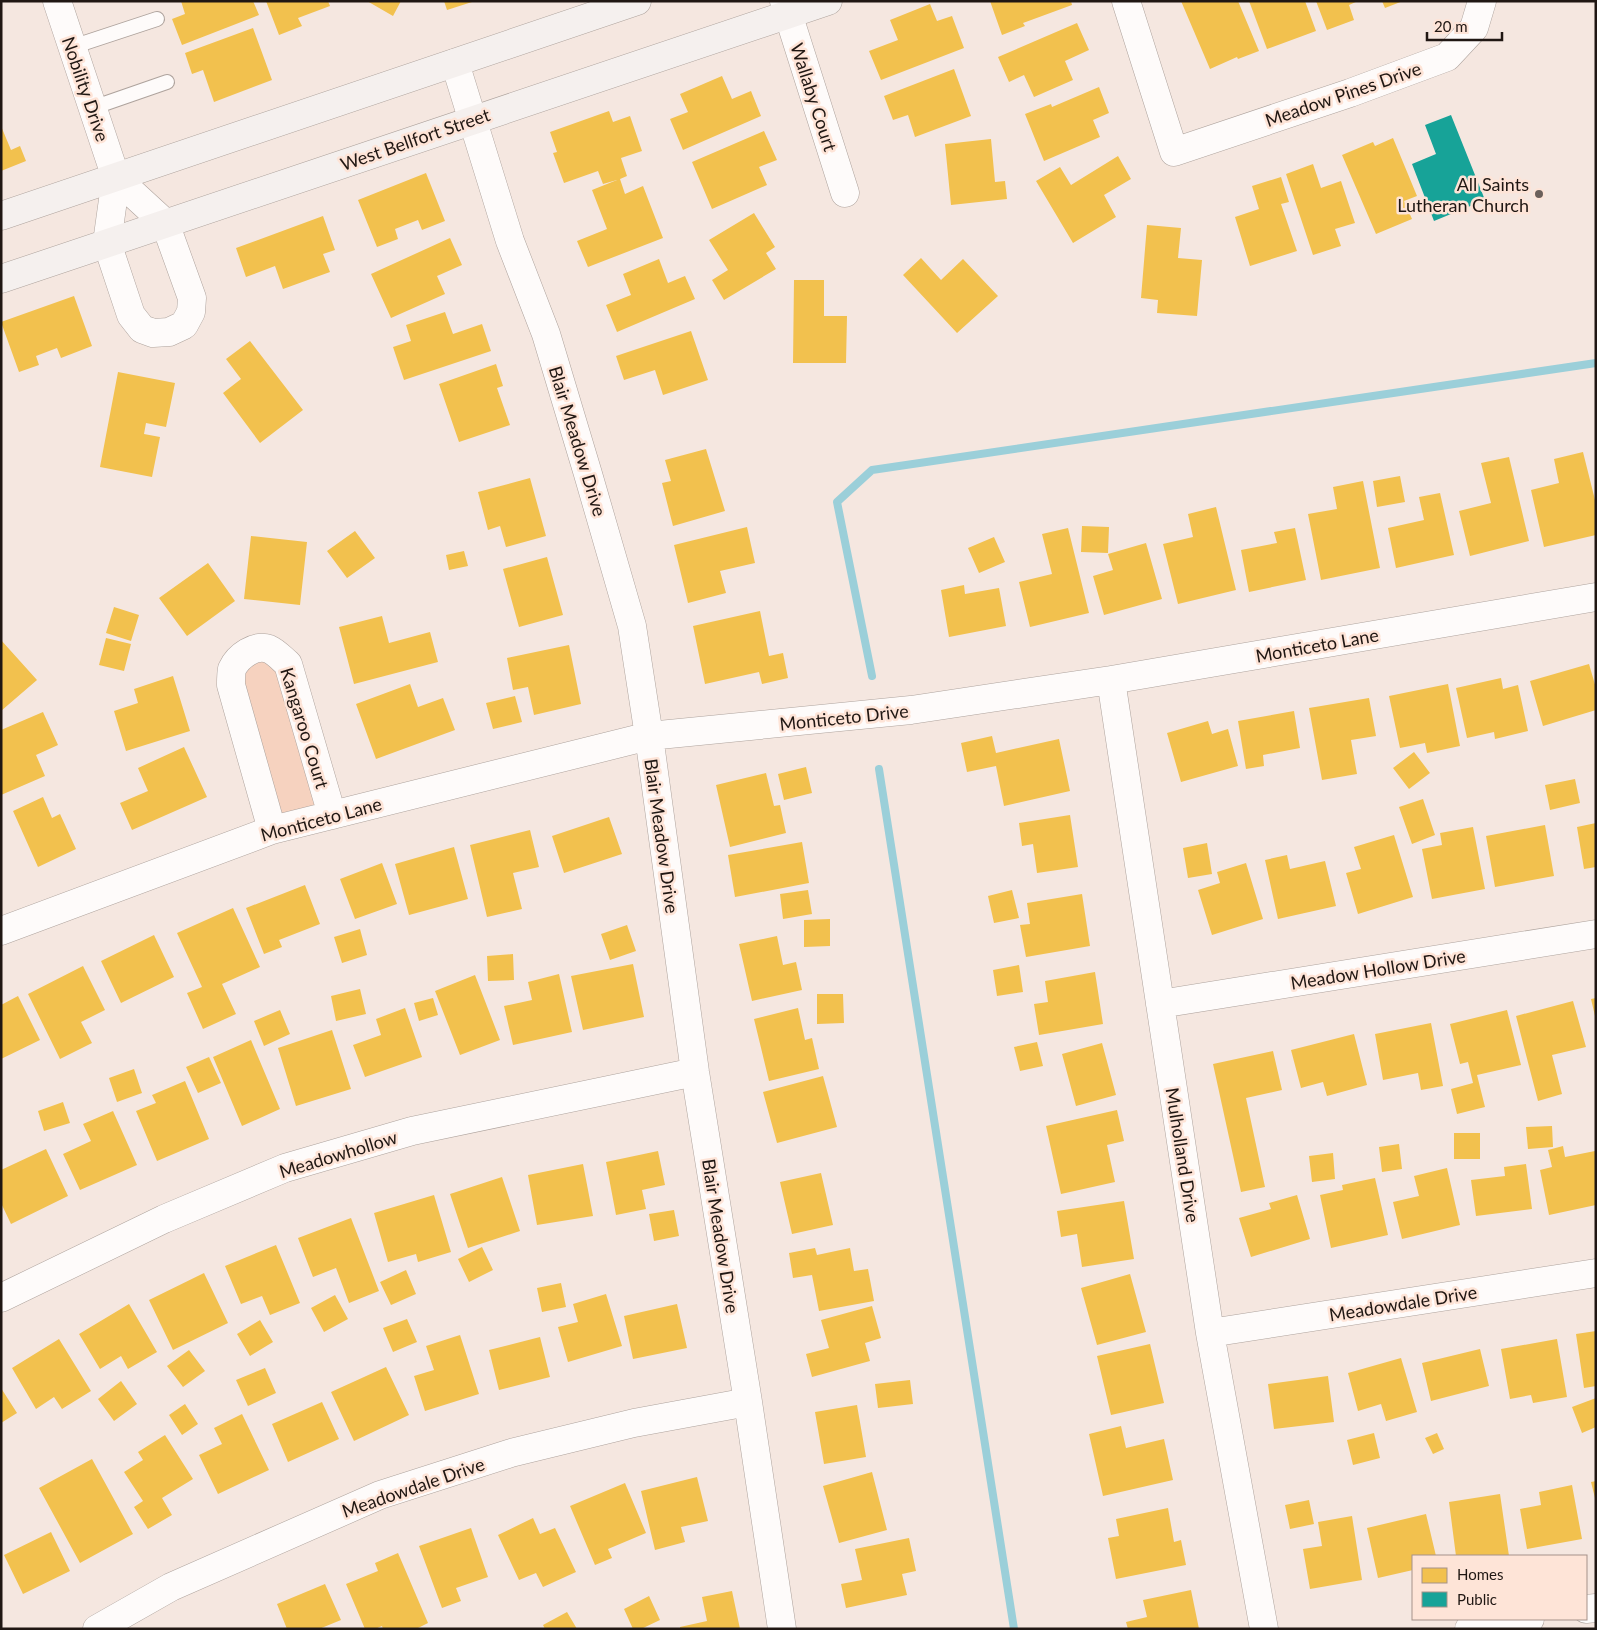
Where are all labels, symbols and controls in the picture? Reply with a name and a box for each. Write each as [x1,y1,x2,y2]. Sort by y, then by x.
scale bar [1427,10,1502,42]
text: 20 m [1434,17,1468,35]
street label: Nobility Drive [58,34,114,144]
street label: Wallaby Court [786,40,842,154]
street label: Meadow Pines Drive [1262,57,1424,131]
street label: West Bellfort Street [337,103,493,175]
place label: All Saints Lutheran Church [1397,173,1529,216]
marker: All Saints Lutheran Church [1533,188,1545,200]
street label: Blair Meadow Drive [545,363,611,519]
street label: Monticeto Lane [1254,623,1380,667]
street label: Kangaroo Court [276,665,334,792]
street label: Monticeto Drive [778,699,910,735]
street label: Blair Meadow Drive [640,757,684,915]
street label: Monticeto Lane [258,792,384,846]
street label: Meadow Hollow Drive [1289,944,1467,994]
street label: Mulholland Drive [1161,1086,1205,1224]
street label: Meadowhollow [276,1126,400,1182]
street label: Blair Meadow Drive [698,1157,744,1315]
street label: Meadowdale Drive [1328,1280,1478,1326]
street label: Meadowdale Drive [339,1452,487,1522]
legend [1412,1555,1587,1620]
text: Homes [1457,1565,1503,1583]
text: Public [1457,1590,1497,1608]

